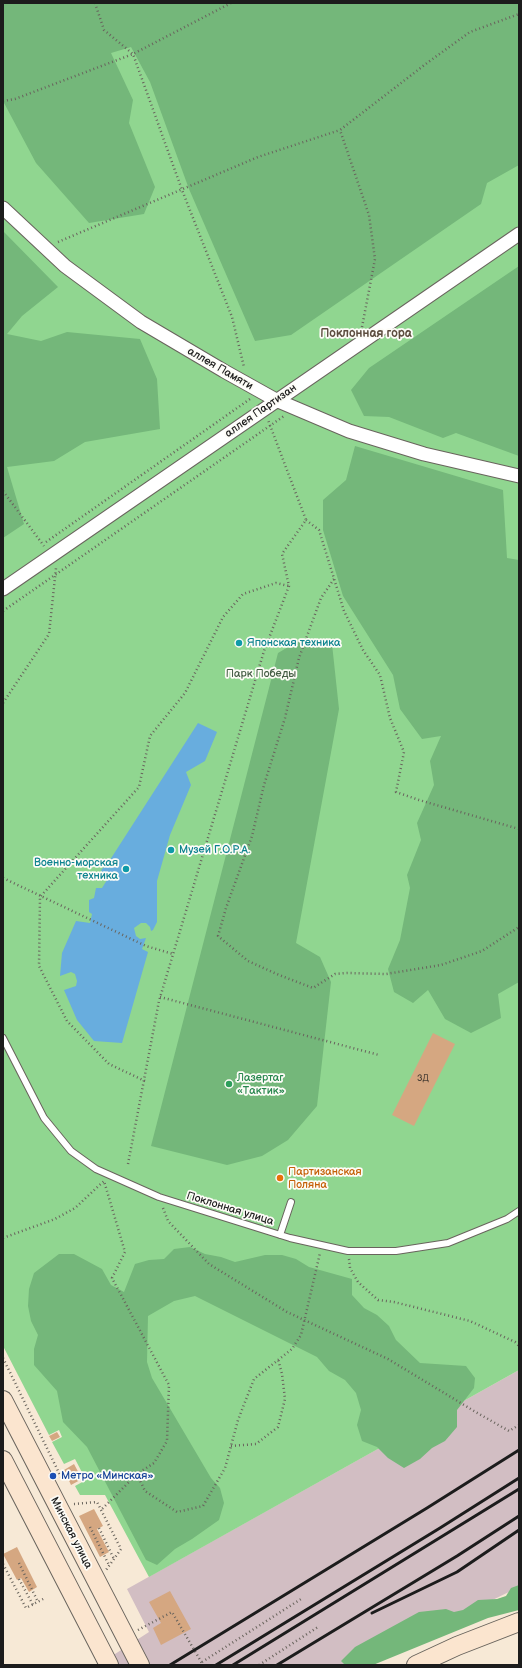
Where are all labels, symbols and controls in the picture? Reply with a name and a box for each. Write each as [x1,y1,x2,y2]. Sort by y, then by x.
district label: Поклонная гора [320,327,412,341]
street label: аллея Памяти [185,345,255,393]
street label: аллея Партизан [223,381,299,441]
place label: Японская техника [247,636,340,650]
marker: Японская техника [234,638,244,648]
park label: Парк Победы [226,667,296,681]
place label: Музей Г.О.Р.А. [179,843,250,857]
marker: Музей Г.О.Р.А. [166,845,176,855]
place label: Военно-морская техника [34,856,118,882]
marker: Военно-морская техника [121,864,131,874]
place label: Лазертаг «Тактик» [237,1071,285,1097]
house number: 3Д [417,1074,429,1084]
marker: Лазертаг «Тактик» [224,1079,234,1089]
place label: Партизанская Поляна [288,1165,362,1191]
marker: Партизанская Поляна [275,1173,285,1183]
street label: Поклонная улица [185,1189,275,1229]
place label: Метро «Минская» [61,1469,154,1483]
marker: Метро «Минская» [48,1471,58,1481]
street label: Минская улица [47,1495,95,1571]

